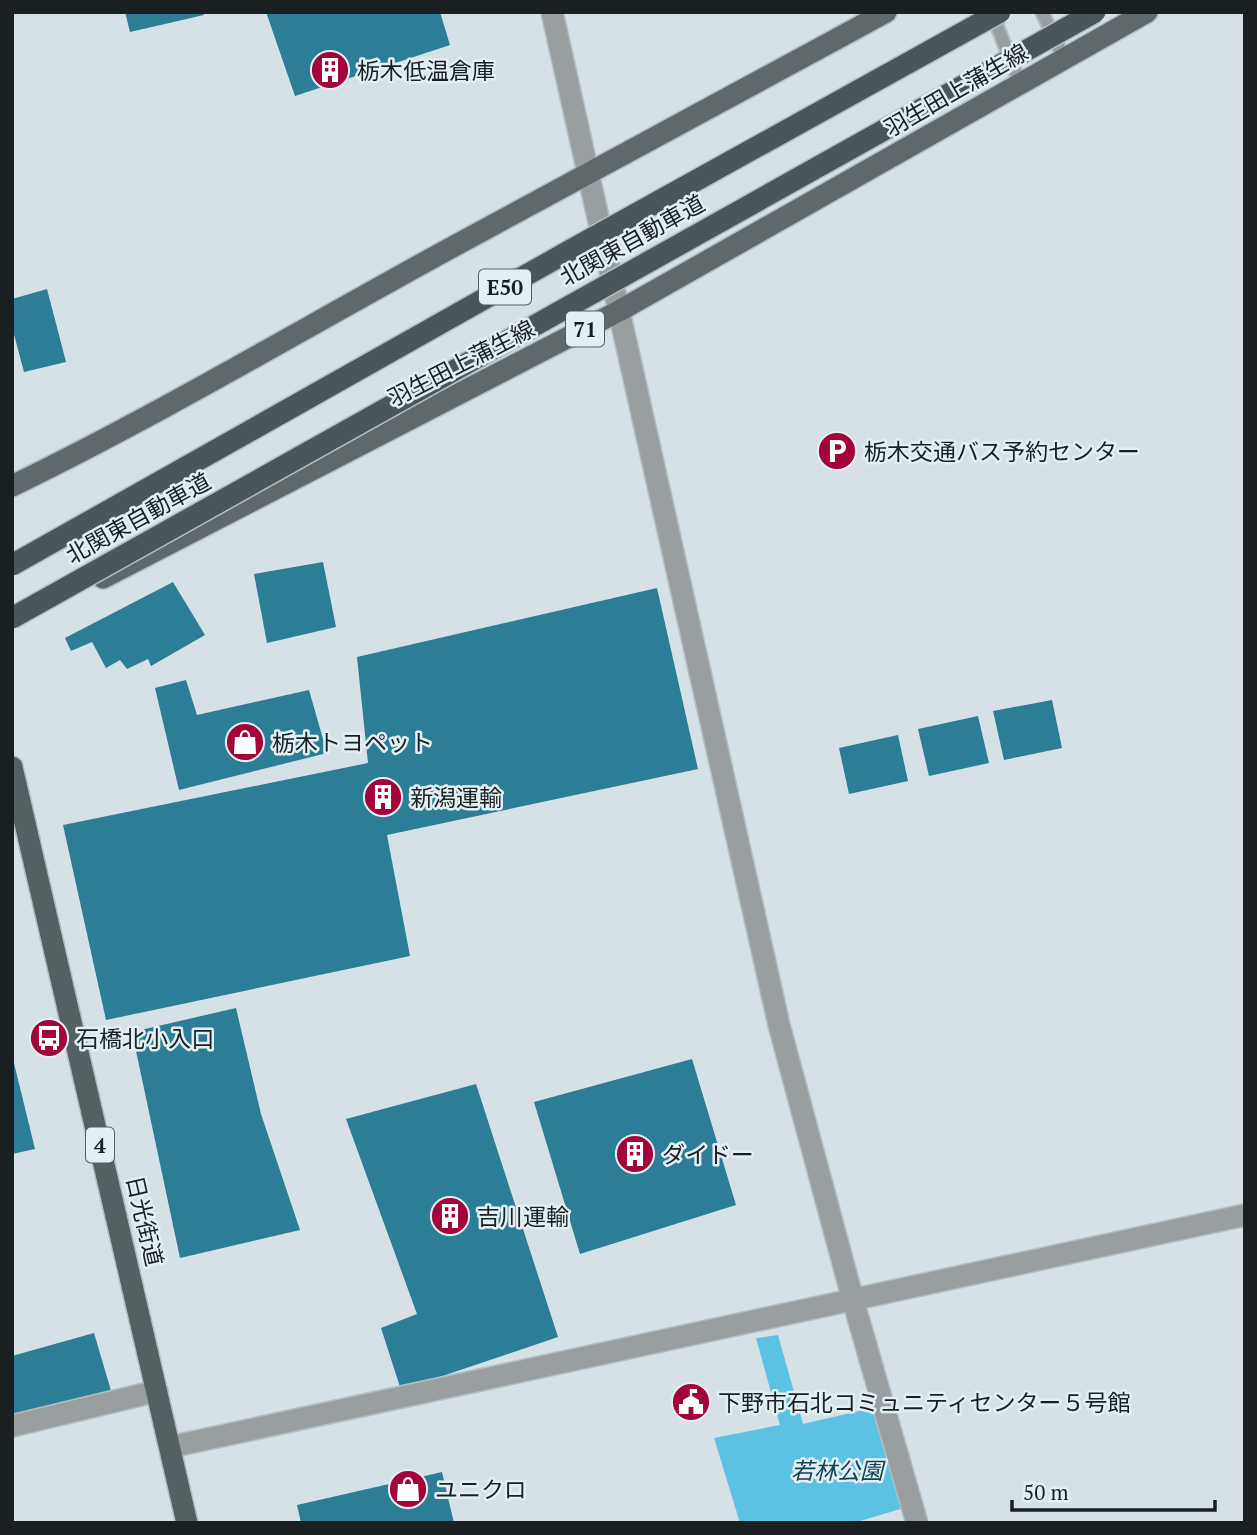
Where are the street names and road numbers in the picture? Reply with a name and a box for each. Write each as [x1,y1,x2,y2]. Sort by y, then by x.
street label: 羽生田上蒲生線 [879,36,1033,144]
street label: 北関東自動車道 [554,187,710,293]
road number: E50 [479,270,531,304]
road number: 71 [566,312,604,346]
street label: 羽生田上蒲生線 [382,313,540,413]
street label: 北関東自動車道 [60,465,216,571]
road number: 4 [86,1128,114,1162]
street label: 日光街道 [120,1173,170,1269]

